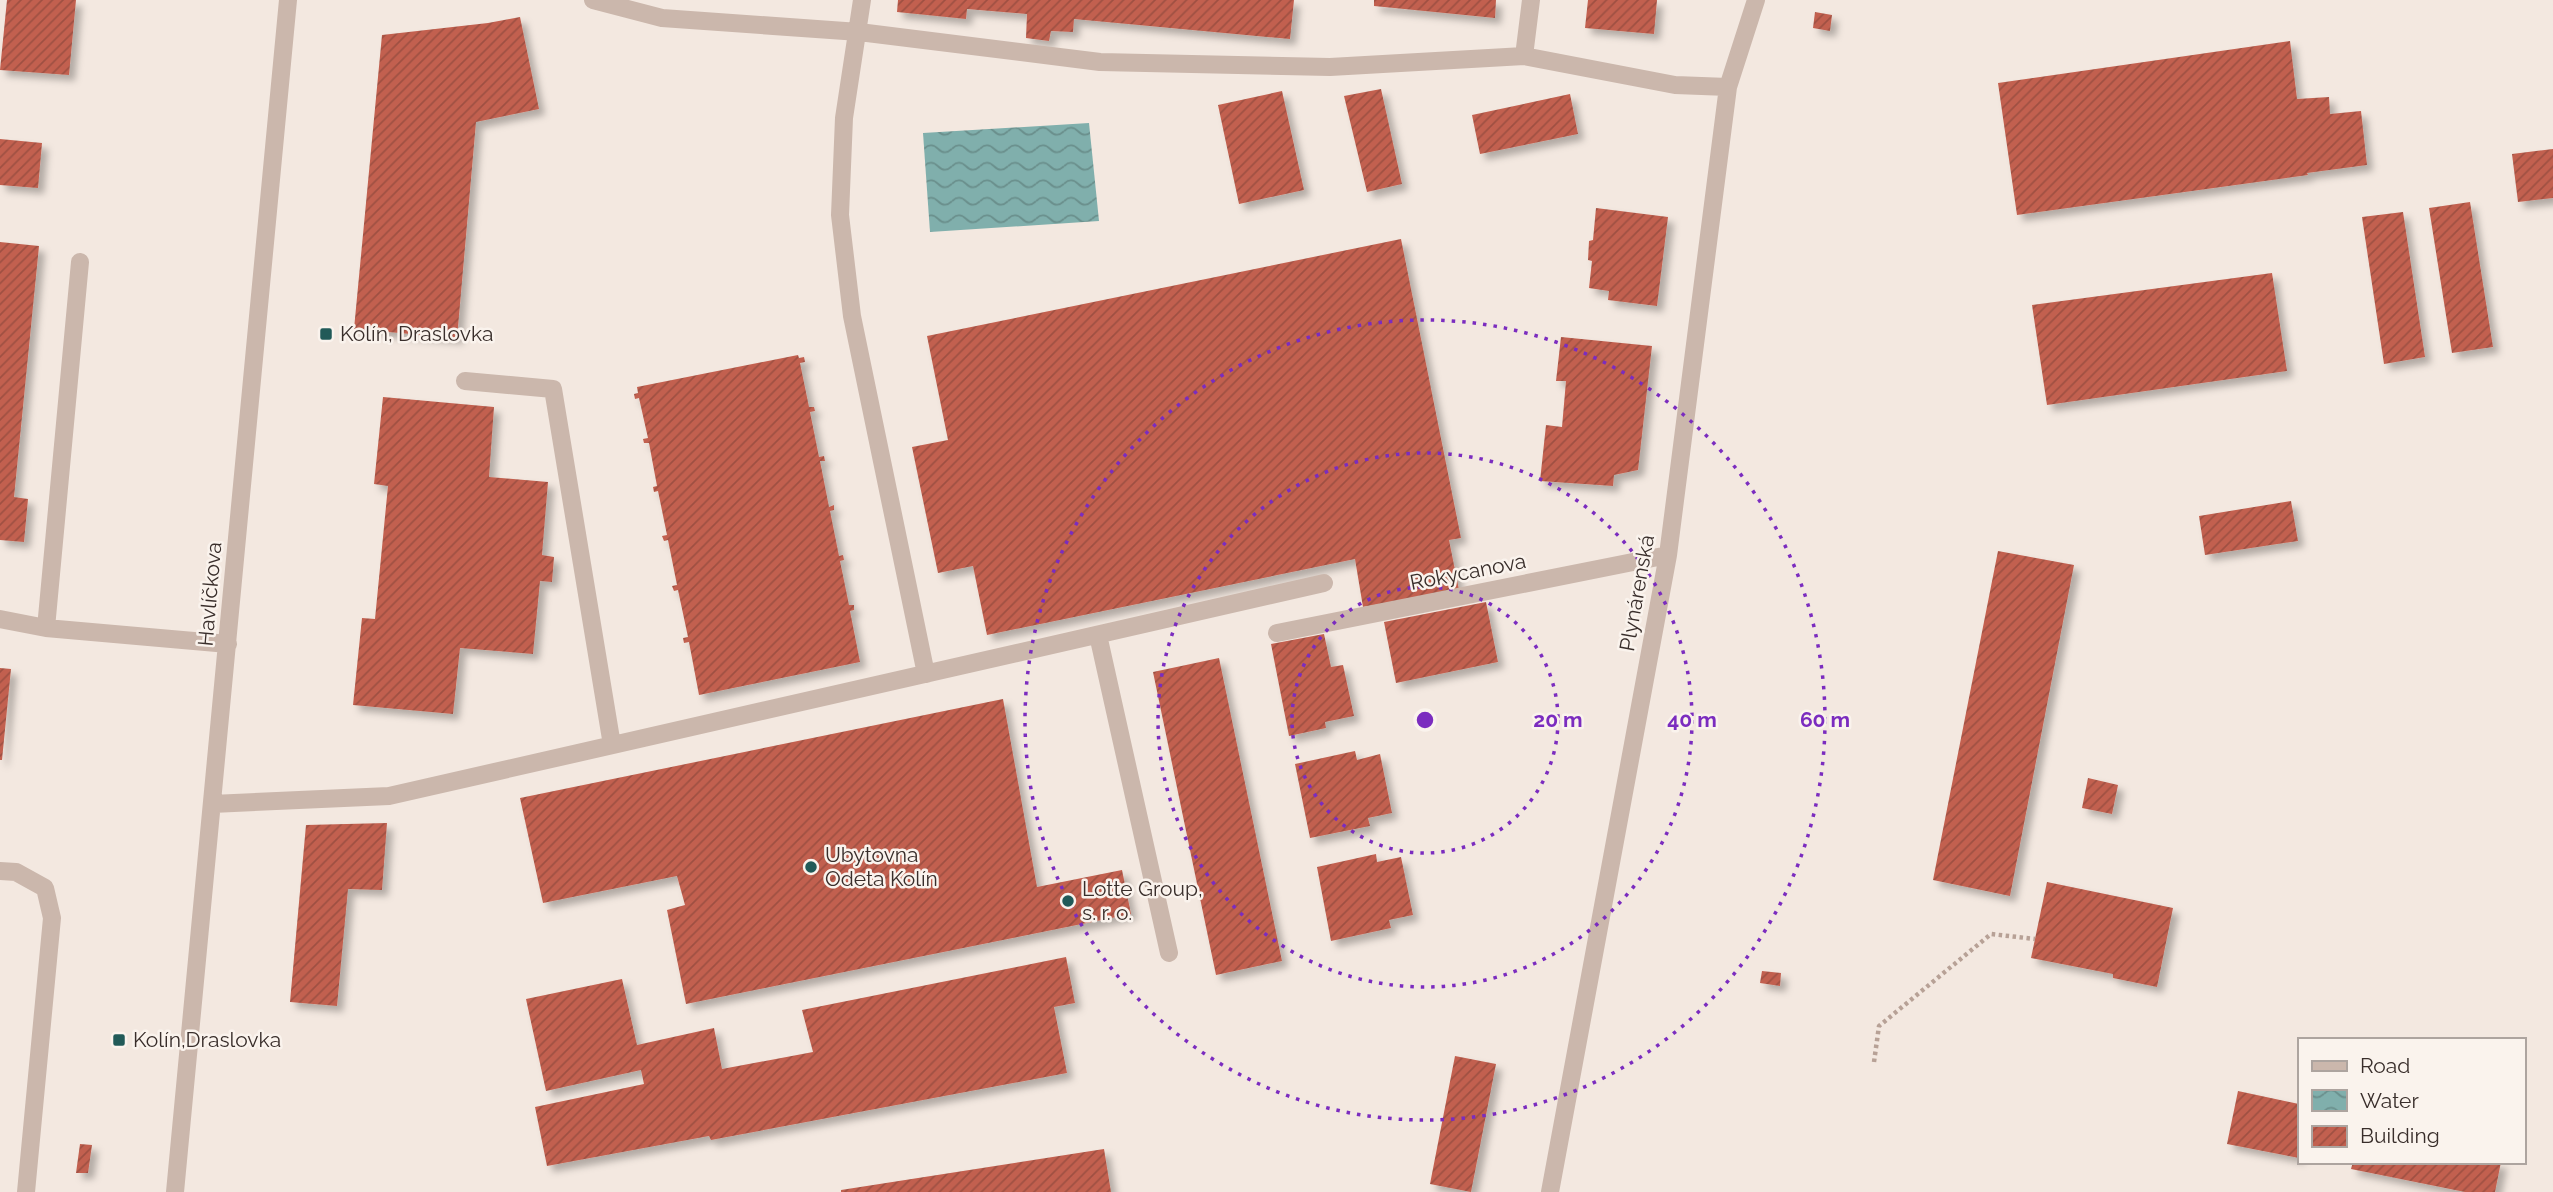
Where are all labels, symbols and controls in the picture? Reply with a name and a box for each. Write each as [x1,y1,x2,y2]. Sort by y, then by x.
place label: Kolín, Draslovka [340,321,493,346]
marker: Kolín, Draslovka [318,326,334,342]
street label: Plynárenská [1614,533,1659,653]
street label: Havlíčkova [192,541,227,647]
street label: Rokycanova [1408,548,1528,595]
text: 20 m [1533,707,1583,732]
text: 40 m [1667,707,1717,732]
text: 60 m [1800,707,1850,732]
centre of rings [1413,708,1437,732]
place label: Ubytovna Odeta Kolín [825,842,938,891]
marker: Ubytovna Odeta Kolín [803,859,819,875]
place label: Lotte Group, s. r. o. [1082,876,1203,925]
marker: Lotte Group, s. r. o. [1060,893,1076,909]
place label: Kolín,Draslovka [133,1027,281,1052]
marker: Kolín,Draslovka [111,1032,127,1048]
legend [2298,1038,2525,1164]
text: Road [2360,1053,2410,1078]
text: Water [2360,1088,2419,1113]
text: Building [2360,1123,2440,1148]

